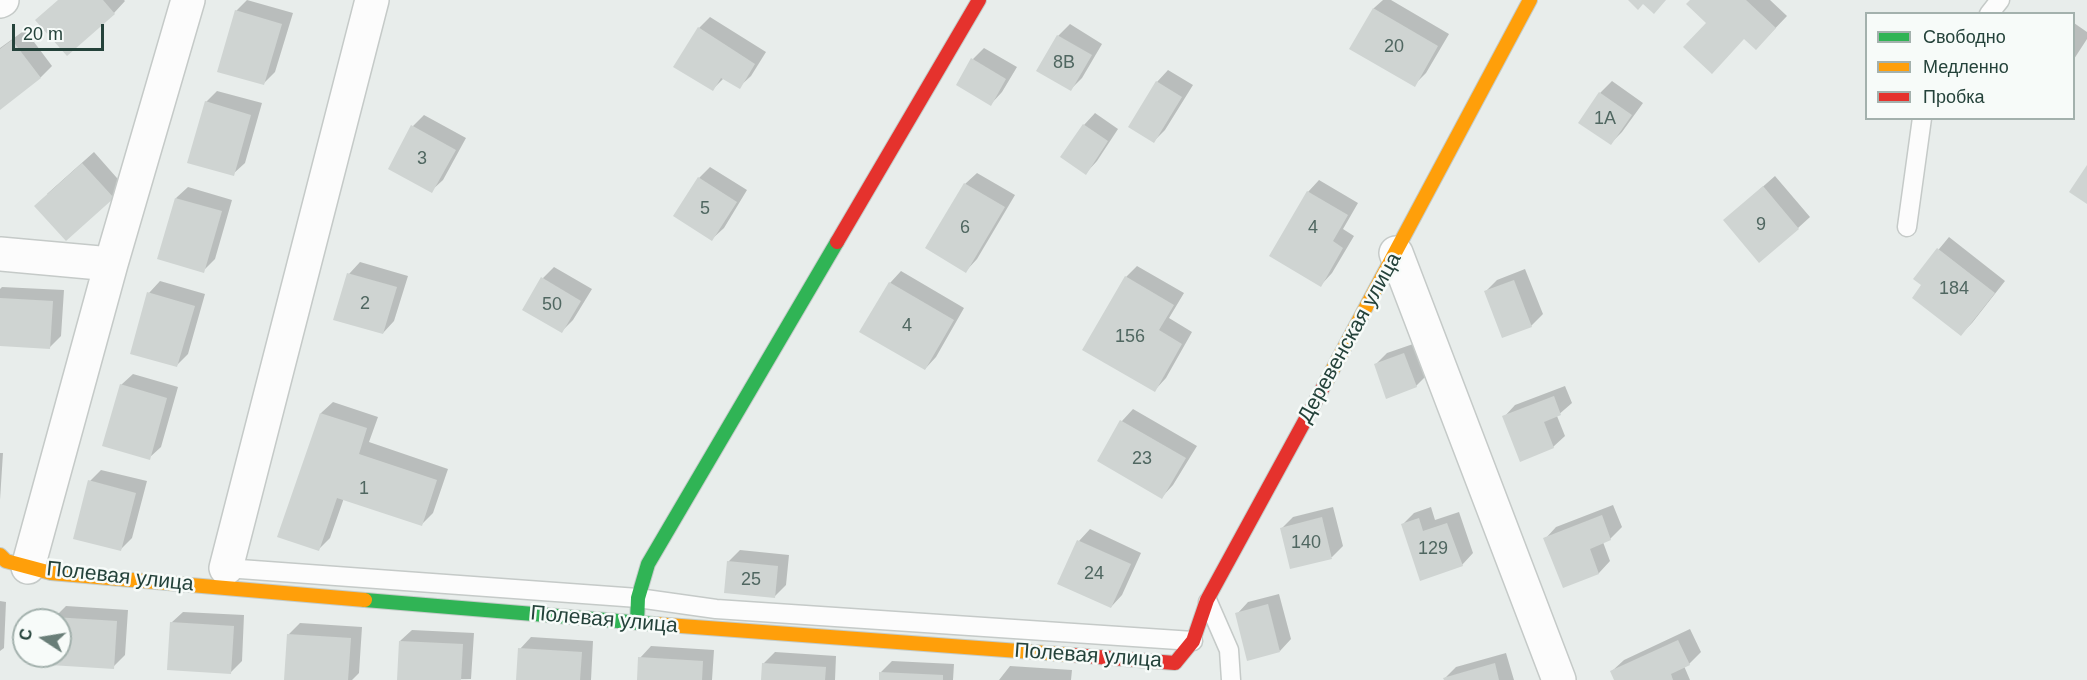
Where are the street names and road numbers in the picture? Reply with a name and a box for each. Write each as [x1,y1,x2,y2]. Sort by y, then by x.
street label: Деревенская улица [1293,249,1407,427]
street label: Полевая улица [45,557,195,597]
street label: Полевая улица [529,601,679,639]
street label: Полевая улица [1013,638,1163,674]

